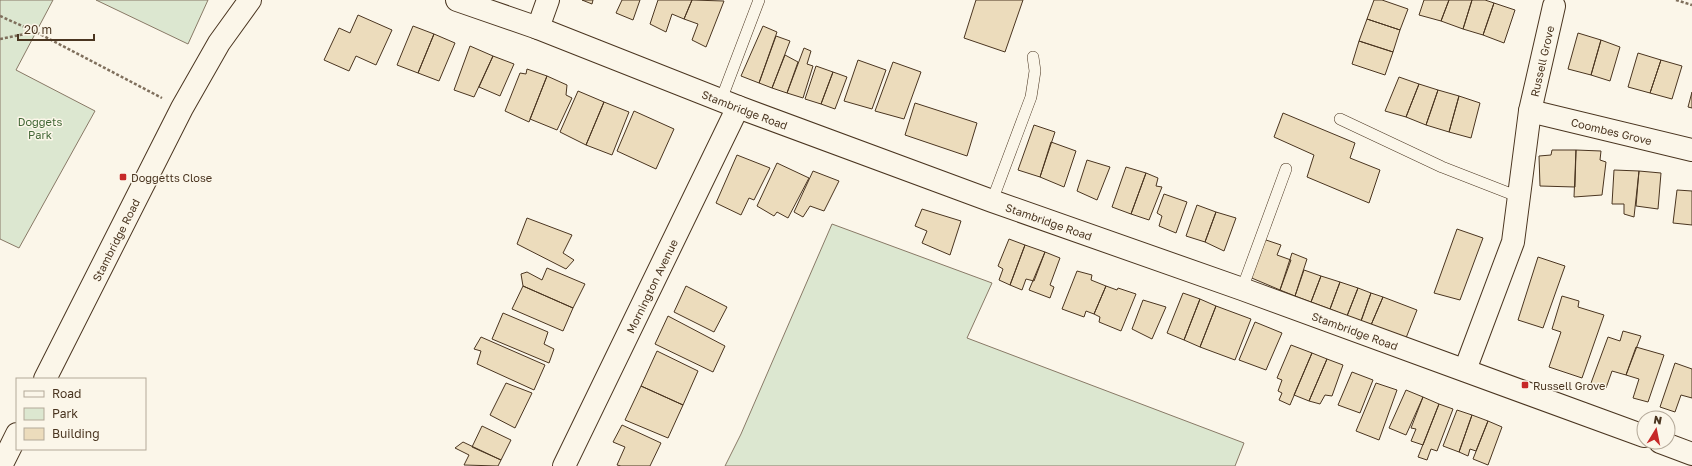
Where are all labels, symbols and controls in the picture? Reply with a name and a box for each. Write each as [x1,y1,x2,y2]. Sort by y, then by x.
scale bar [18,16,94,42]
text: 20 m [24,22,52,37]
street label: Russell Grove [1527,24,1556,98]
street label: Stambridge Road [700,87,790,131]
park label: Doggets Park [18,115,62,141]
street label: Coombes Grove [1570,115,1653,147]
place label: Doggetts Close [131,171,212,184]
marker: Doggetts Close [118,172,128,182]
street label: Stambridge Road [89,196,142,283]
street label: Stambridge Road [1004,200,1094,242]
street label: Mornington Avenue [623,237,680,335]
street label: Stambridge Road [1310,309,1400,352]
legend [16,378,146,450]
place label: Russell Grove [1533,379,1605,392]
marker: Russell Grove [1520,380,1530,390]
text: Road [52,386,81,401]
text: Park [52,406,78,421]
north arrow [1636,410,1676,450]
text: N [1653,413,1663,427]
text: Building [52,426,100,441]

